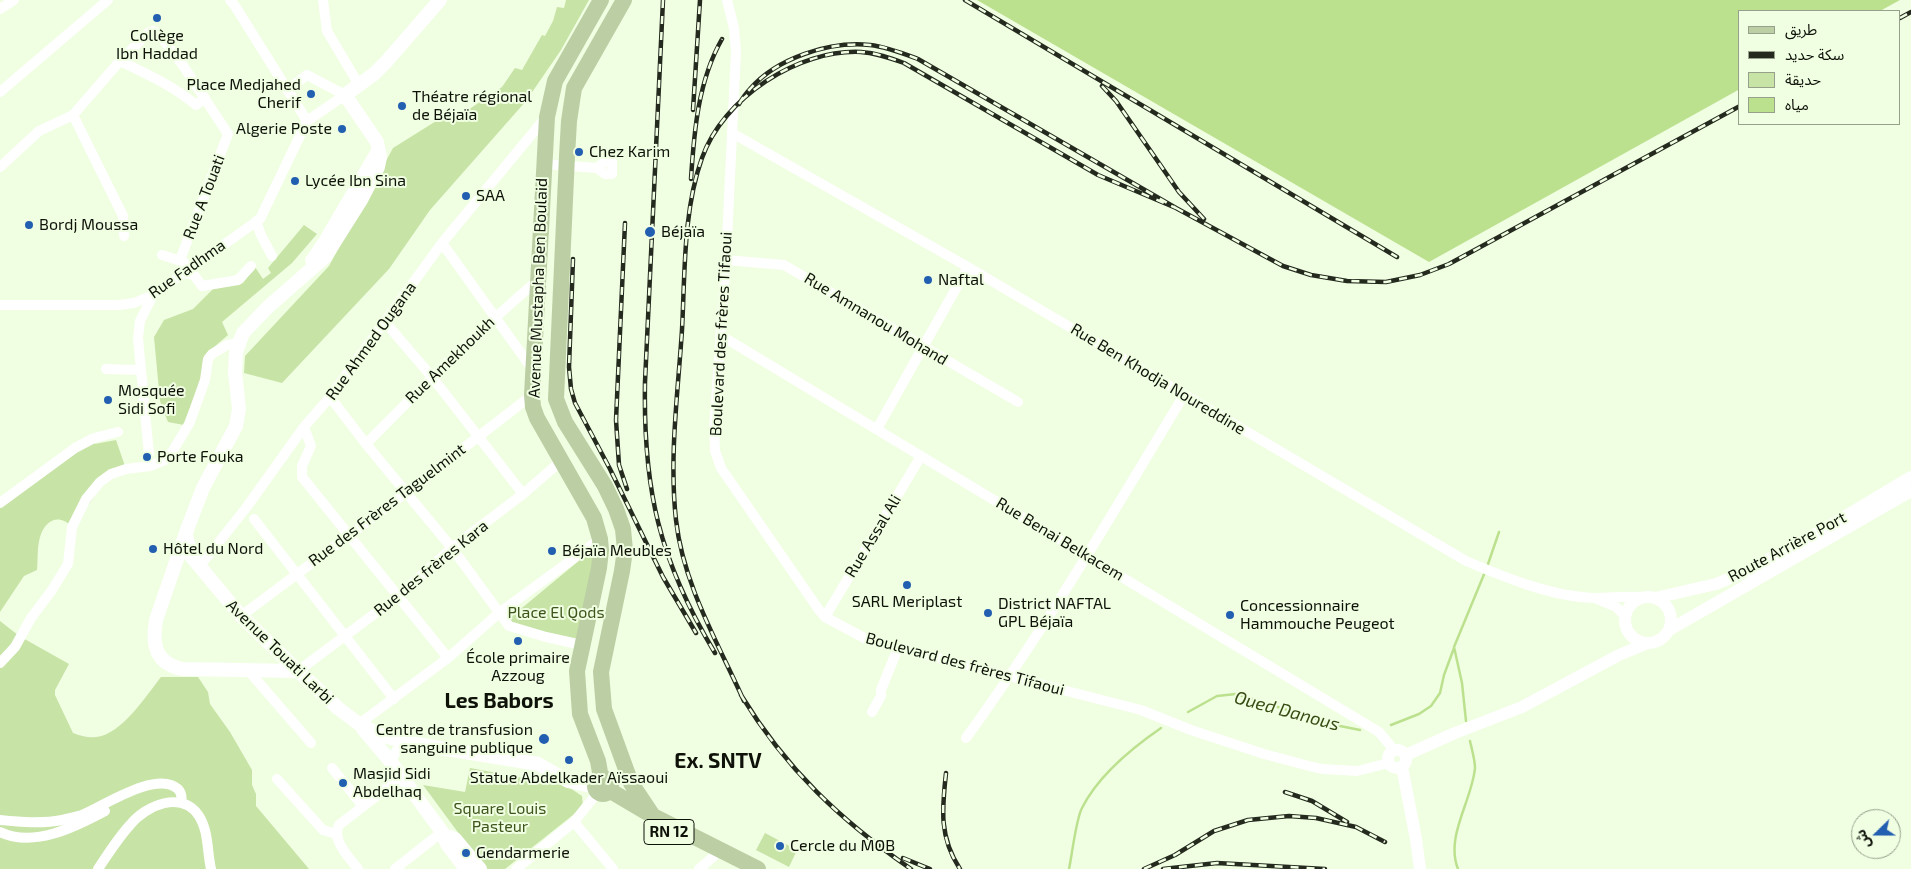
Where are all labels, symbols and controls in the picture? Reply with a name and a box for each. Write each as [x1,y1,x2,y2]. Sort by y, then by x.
legend [1738,10,1901,125]
marker: Collège Ibn Haddad [151,12,163,24]
text: طريق [1785,20,1817,38]
place label: Collège Ibn Haddad [116,26,198,64]
text: سكة حديد [1785,45,1844,63]
text: حديقة [1785,70,1821,88]
place label: Place Medjahed Cherif [187,75,301,113]
place label: Théatre régional de Béjaïa [412,87,532,125]
marker: Place Medjahed Cherif [305,88,317,100]
text: مياه [1785,95,1809,113]
marker: Théatre régional de Béjaïa [396,100,408,112]
place label: Algerie Poste [236,119,332,139]
marker: Algerie Poste [336,123,348,135]
place label: Chez Karim [589,142,670,162]
marker: Chez Karim [573,146,585,158]
street label: Rue A Touati [179,152,229,242]
place label: Lycée Ibn Sina [305,171,406,191]
marker: Lycée Ibn Sina [289,175,301,187]
street label: Avenue Mustapha Ben Boulaid [525,178,551,398]
place label: SAA [476,186,505,206]
marker: SAA [460,190,472,202]
place label: Bordj Moussa [39,215,138,235]
marker: Bordj Moussa [23,219,35,231]
place label: Béjaïa [661,222,705,242]
marker: Béjaïa [643,225,657,239]
street label: Boulevard des frères Tifaoui [706,231,736,437]
street label: Rue Fadhma [145,235,229,303]
street label: Rue Amnanou Mohand [801,269,951,369]
place label: Naftal [938,270,984,290]
marker: Naftal [922,274,934,286]
street label: Rue Ahmed Ougana [322,278,420,404]
street label: Rue Amekhoukh [401,313,499,407]
street label: Rue Ben Khodja Noureddine [1067,319,1249,439]
place label: Mosquée Sidi Sofi [118,381,185,419]
marker: Mosquée Sidi Sofi [102,394,114,406]
street label: Rue des Frères Taguelmint [305,440,469,570]
place label: Porte Fouka [157,447,244,467]
marker: Porte Fouka [141,451,153,463]
street label: Rue Assal Ali [841,491,905,581]
street label: Rue Benai Belkacem [993,493,1127,585]
street label: Route Arrière Port [1725,508,1849,586]
street label: Rue des frères Kara [370,516,492,620]
place label: Hôtel du Nord [163,539,263,559]
place label: Béjaïa Meubles [562,541,672,561]
marker: Hôtel du Nord [147,543,159,555]
marker: Béjaïa Meubles [546,545,558,557]
marker: SARL Meriplast [901,579,913,591]
place label: SARL Meriplast [852,592,962,612]
place label: District NAFTAL GPL Béjaïa [998,594,1111,632]
street label: Avenue Touati Larbi [222,596,338,708]
place label: Concessionnaire Hammouche Peugeot [1240,596,1395,634]
park label: Place El Qods [507,603,605,623]
marker: District NAFTAL GPL Béjaïa [982,607,994,619]
marker: Concessionnaire Hammouche Peugeot [1224,609,1236,621]
street label: Boulevard des frères Tifaoui [864,628,1066,700]
marker: École primaire Azzoug [512,635,524,647]
place label: École primaire Azzoug [466,648,570,686]
water label: Oued Danous [1232,687,1342,735]
district label: Les Babors [444,688,554,714]
place label: Centre de transfusion sanguine publique [376,720,533,758]
marker: Centre de transfusion sanguine publique [537,732,551,746]
district label: Ex. SNTV [674,748,762,774]
marker: Statue Abdelkader Aïssaoui [563,754,575,766]
place label: Masjid Sidi Abdelhaq [353,764,431,802]
place label: Statue Abdelkader Aïssaoui [470,768,668,788]
marker: Masjid Sidi Abdelhaq [337,777,349,789]
park label: Square Louis Pasteur [454,799,546,837]
north arrow [1851,809,1901,859]
road number: RN 12 [644,820,694,844]
text: ش [1851,827,1874,852]
place label: Cercle du MOB [790,836,895,856]
marker: Cercle du MOB [774,840,786,852]
place label: Gendarmerie [476,843,570,863]
marker: Gendarmerie [460,847,472,859]

